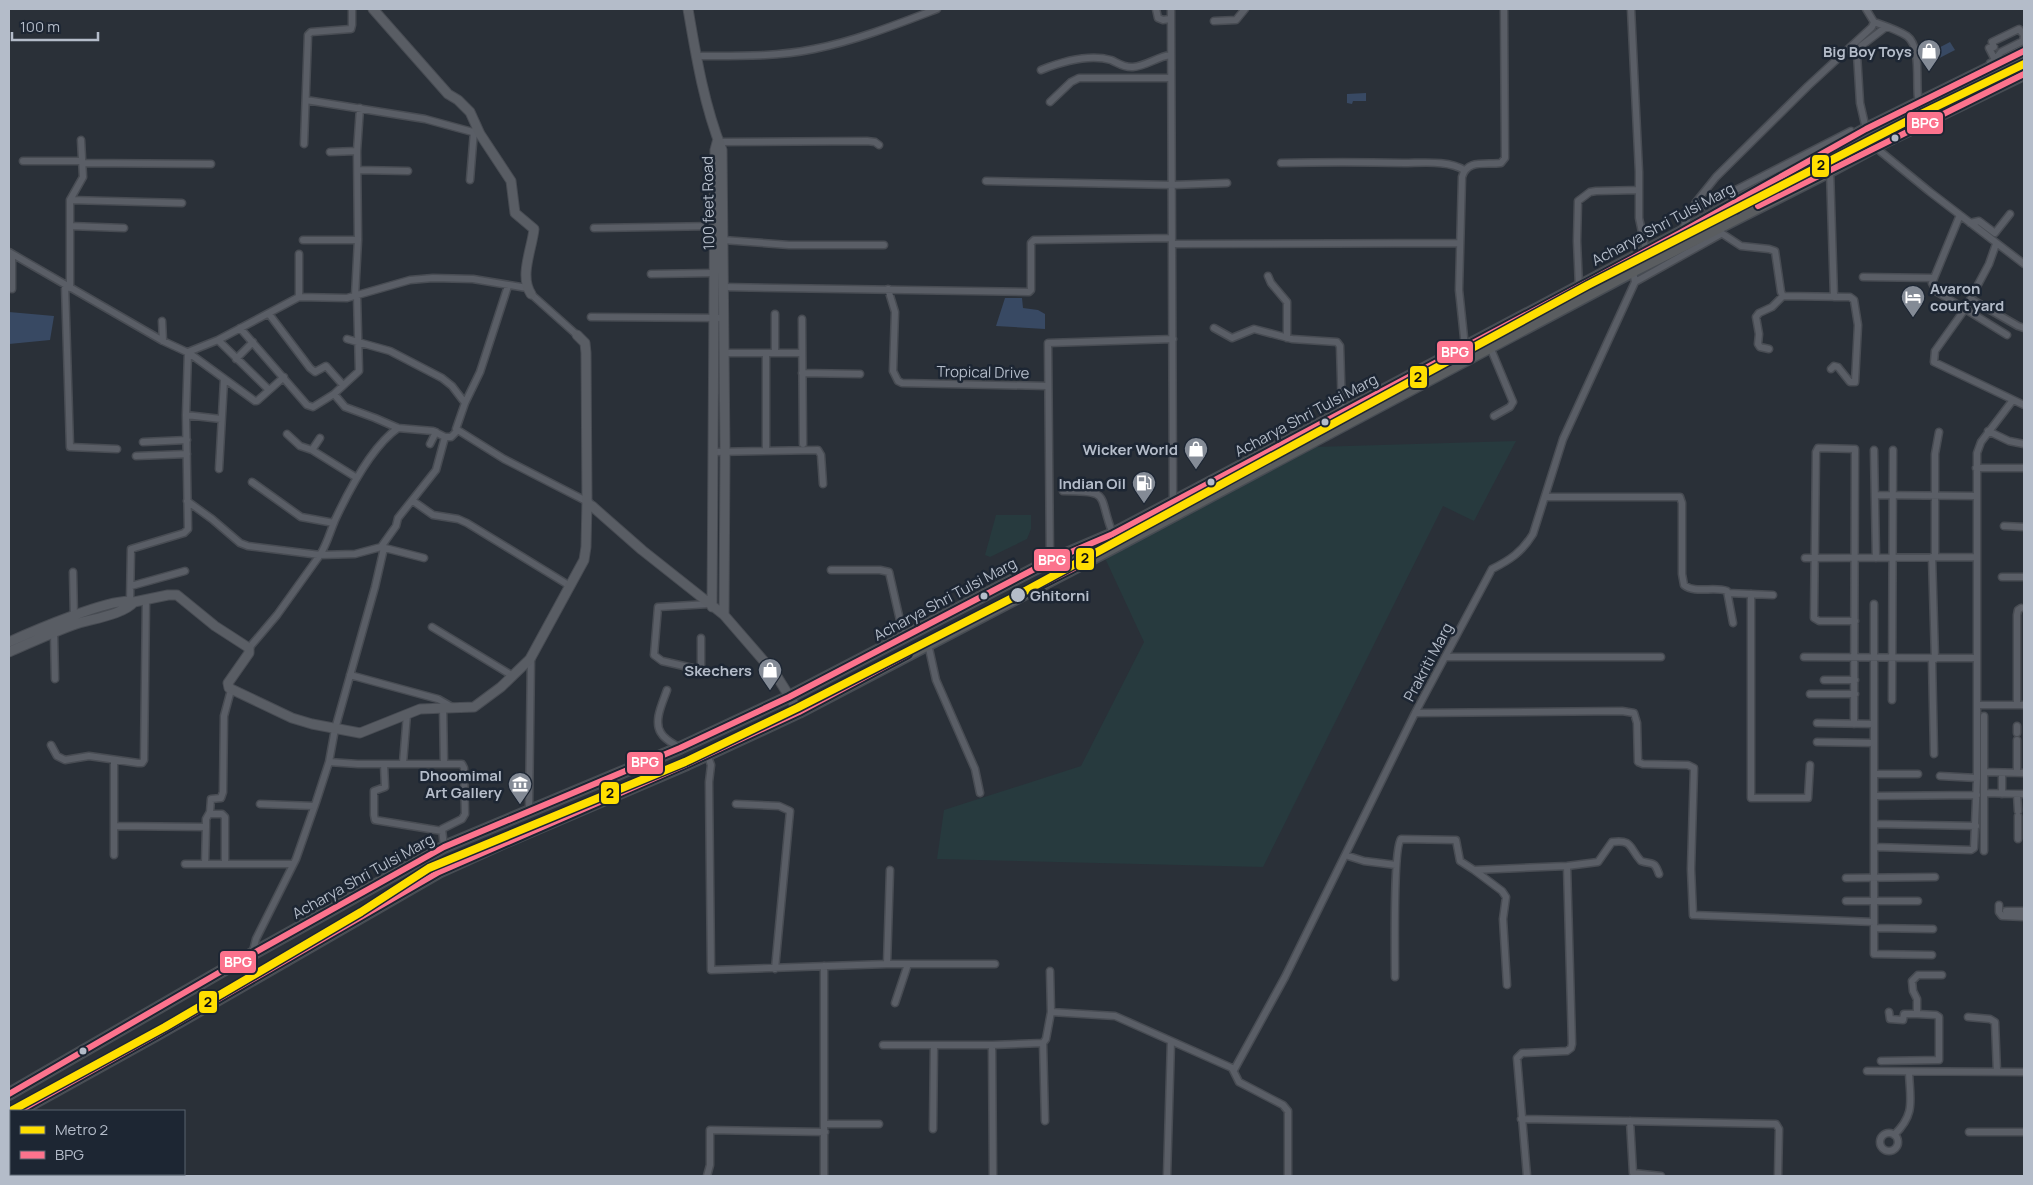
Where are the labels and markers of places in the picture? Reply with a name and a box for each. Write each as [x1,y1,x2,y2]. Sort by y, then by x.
shop icon: Big Boy Toys [1916,38,1942,72]
place label: Big Boy Toys [1823,41,1912,62]
unlabelled marker [1890,133,1900,143]
place label: Avaron court yard [1930,278,2004,316]
hotel icon: Avaron court yard [1900,284,1926,318]
unlabelled marker [1320,417,1330,427]
shop icon: Wicker World [1183,436,1209,470]
place label: Wicker World [1082,439,1178,460]
fuel station icon: Indian Oil [1131,470,1157,504]
place label: Indian Oil [1058,473,1126,494]
unlabelled marker [1206,477,1216,487]
place label: Ghitorni [1030,585,1090,606]
marker: Ghitorni [1009,586,1027,604]
unlabelled marker [979,591,989,601]
shop icon: Skechers [757,657,783,691]
place label: Skechers [684,660,752,681]
place label: Dhoomimal Art Gallery [420,765,503,803]
museum icon: Dhoomimal Art Gallery [507,771,533,805]
unlabelled marker [78,1046,88,1056]

